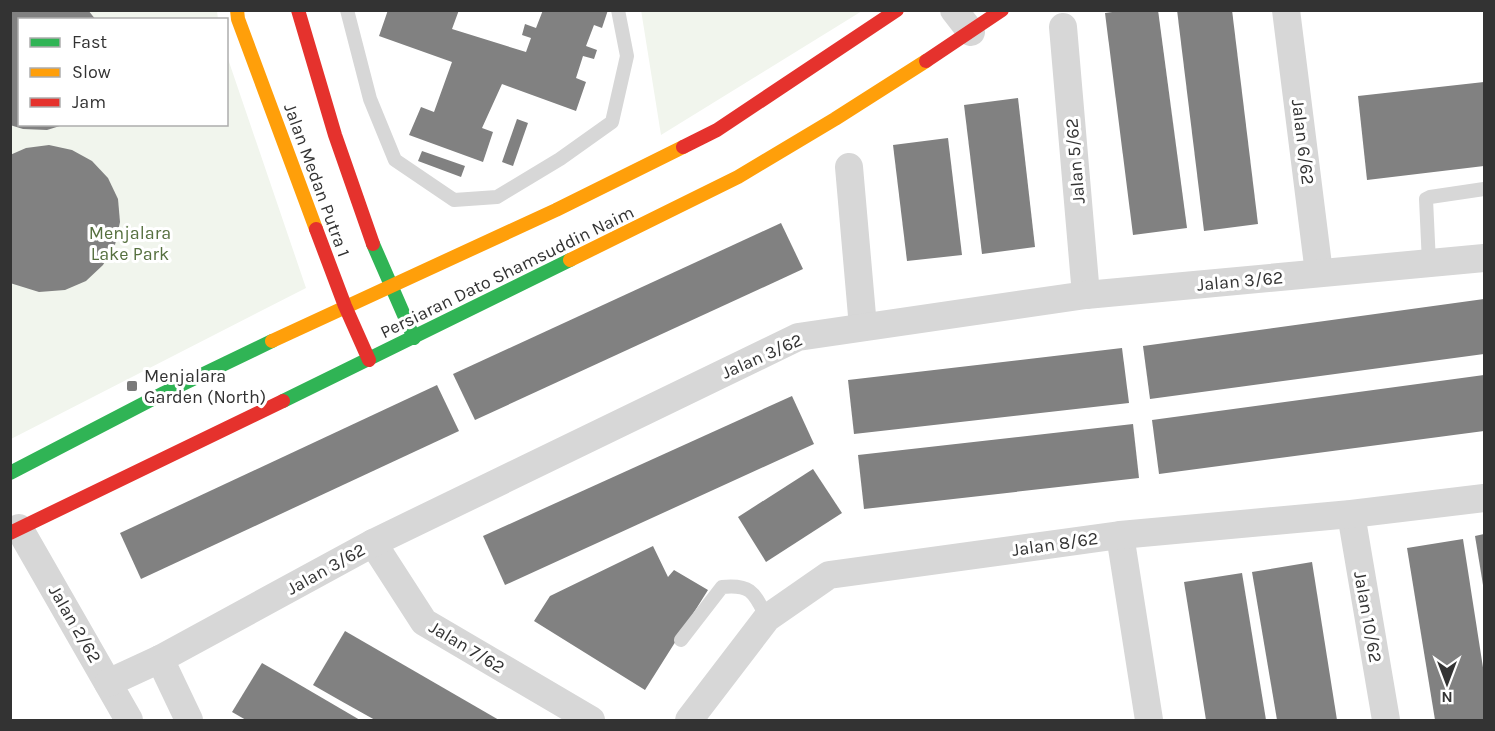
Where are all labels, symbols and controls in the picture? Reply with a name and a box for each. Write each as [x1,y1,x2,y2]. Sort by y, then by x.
legend [18,18,228,126]
text: Fast [72,31,107,53]
text: Slow [72,61,111,83]
text: Jam [72,91,106,113]
street label: Jalan 6/62 [1287,98,1319,186]
street label: Jalan Medan Putra 1 [279,100,355,260]
street label: Jalan 5/62 [1060,117,1090,205]
street label: Persiaran Dato Shamsuddin Naim [376,201,638,343]
park label: Menjalara Lake Park [89,222,171,265]
street label: Jalan 3/62 [1196,266,1284,296]
street label: Jalan 3/62 [718,328,806,384]
place label: Menjalara Garden (North) [144,365,266,408]
marker: Menjalara Garden (North) [125,379,139,393]
street label: Jalan 8/62 [1010,527,1100,561]
street label: Jalan 3/62 [283,538,369,600]
street label: Jalan 10/62 [1349,570,1387,664]
street label: Jalan 2/62 [44,581,106,667]
street label: Jalan 7/62 [425,616,509,678]
north arrow [1417,653,1477,713]
text: N [1441,688,1453,707]

